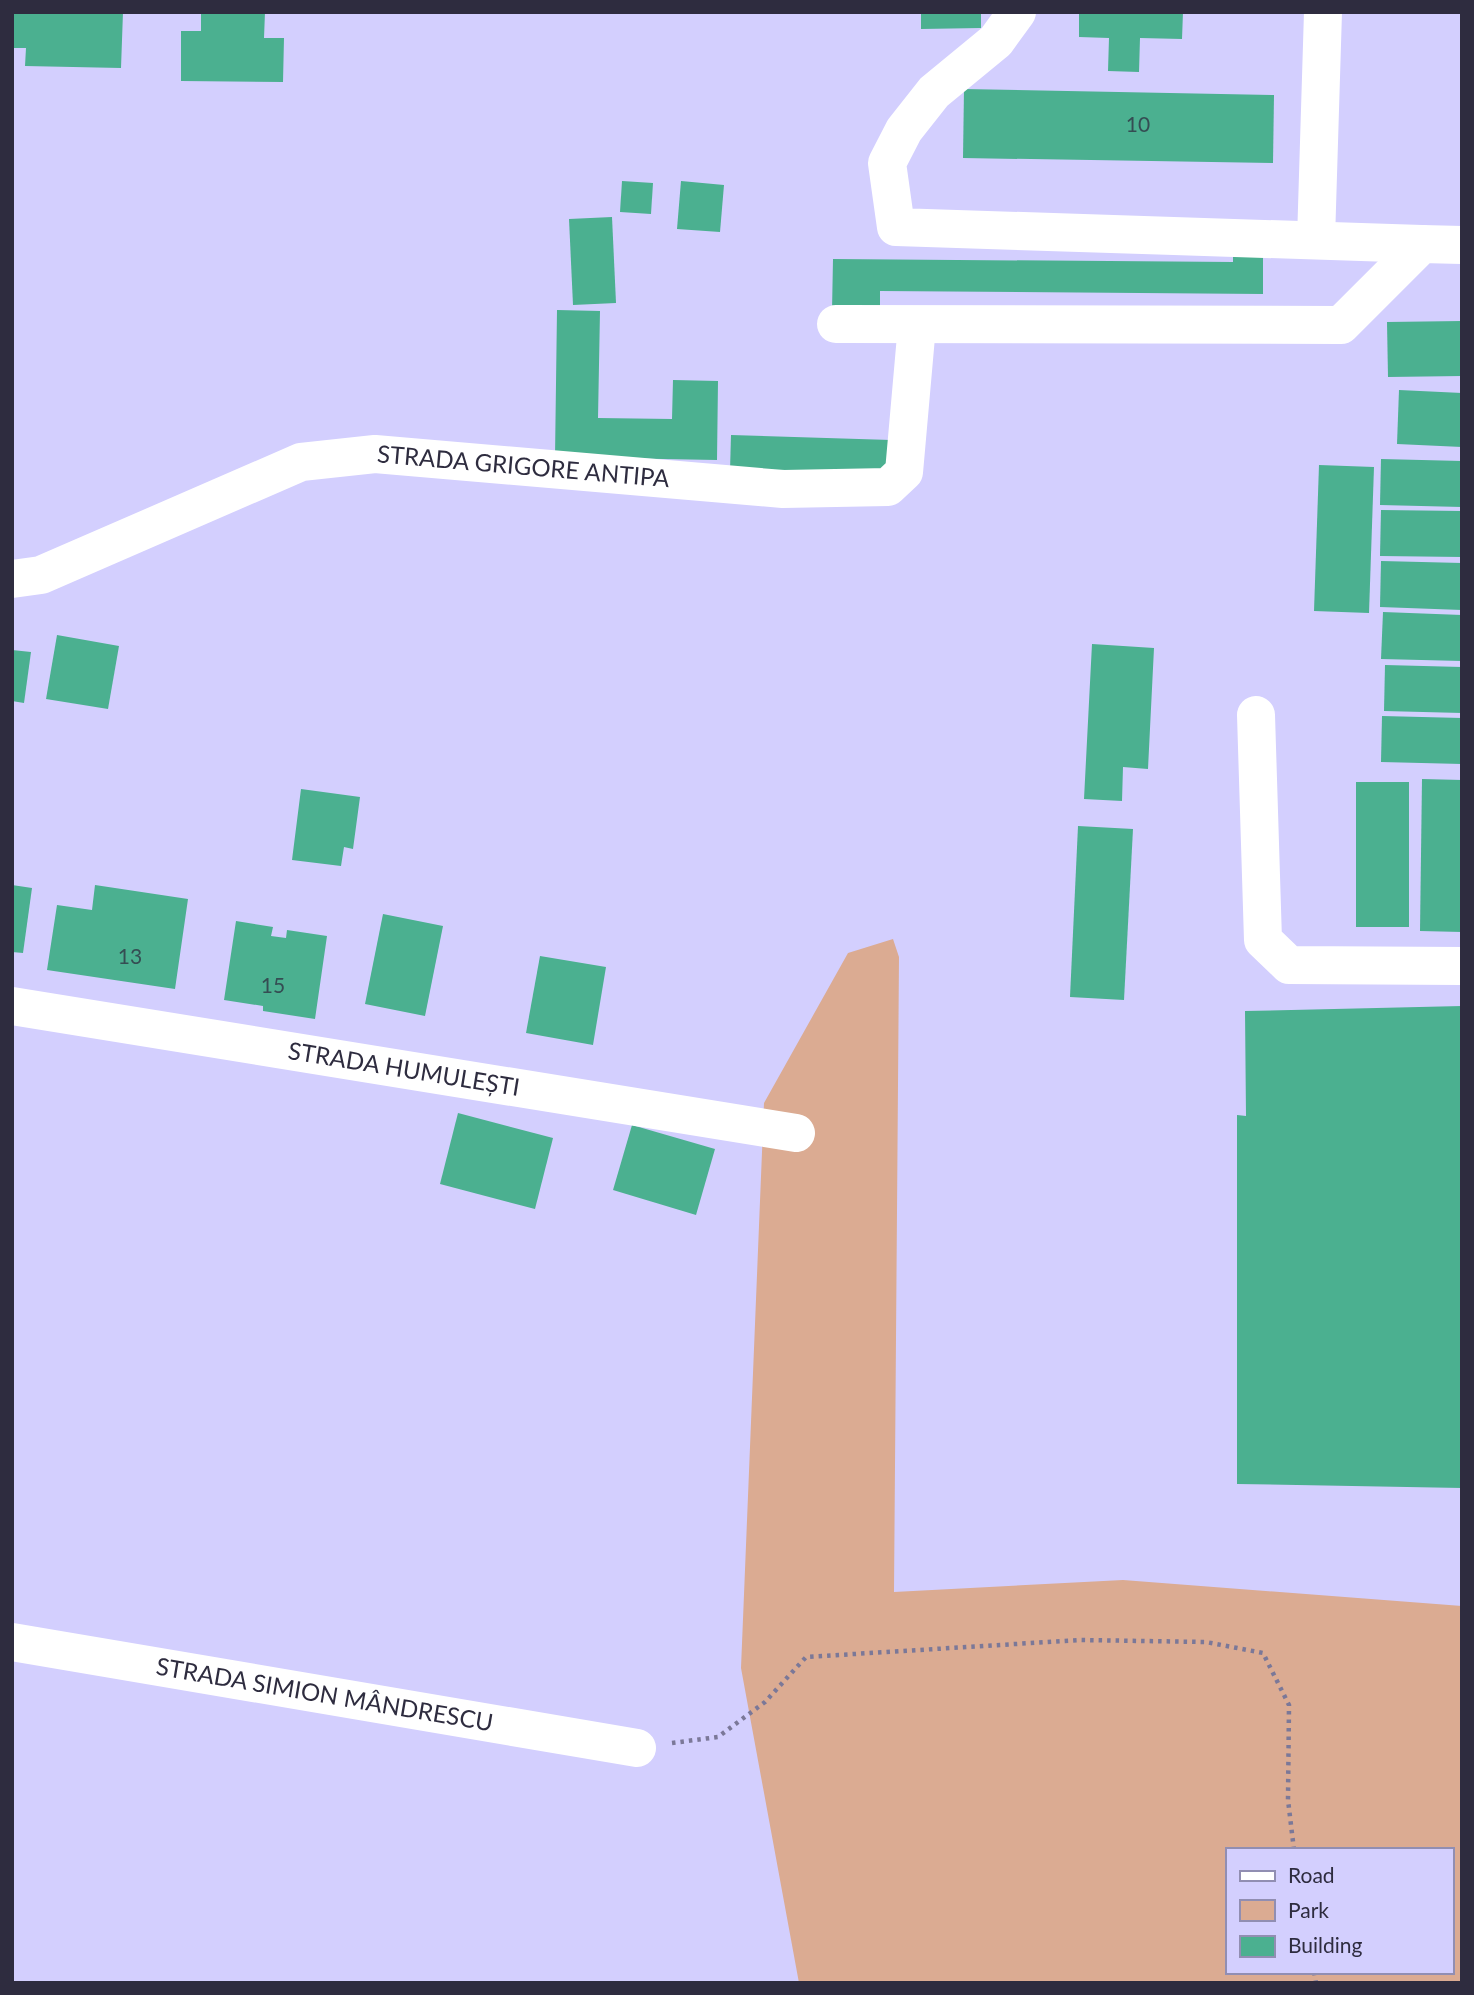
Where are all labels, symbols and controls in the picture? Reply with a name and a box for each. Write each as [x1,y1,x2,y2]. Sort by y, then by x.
house number: 10 [1126,111,1150,136]
street label: STRADA GRIGORE ANTIPA [376,438,671,492]
house number: 13 [118,943,142,968]
house number: 15 [261,972,285,997]
street label: STRADA HUMULEȘTI [286,1035,522,1101]
street label: STRADA SIMION MÂNDRESCU [154,1651,495,1736]
legend [1226,1848,1453,1974]
text: Road [1288,1862,1335,1887]
text: Park [1288,1897,1329,1922]
text: Building [1288,1932,1363,1957]

